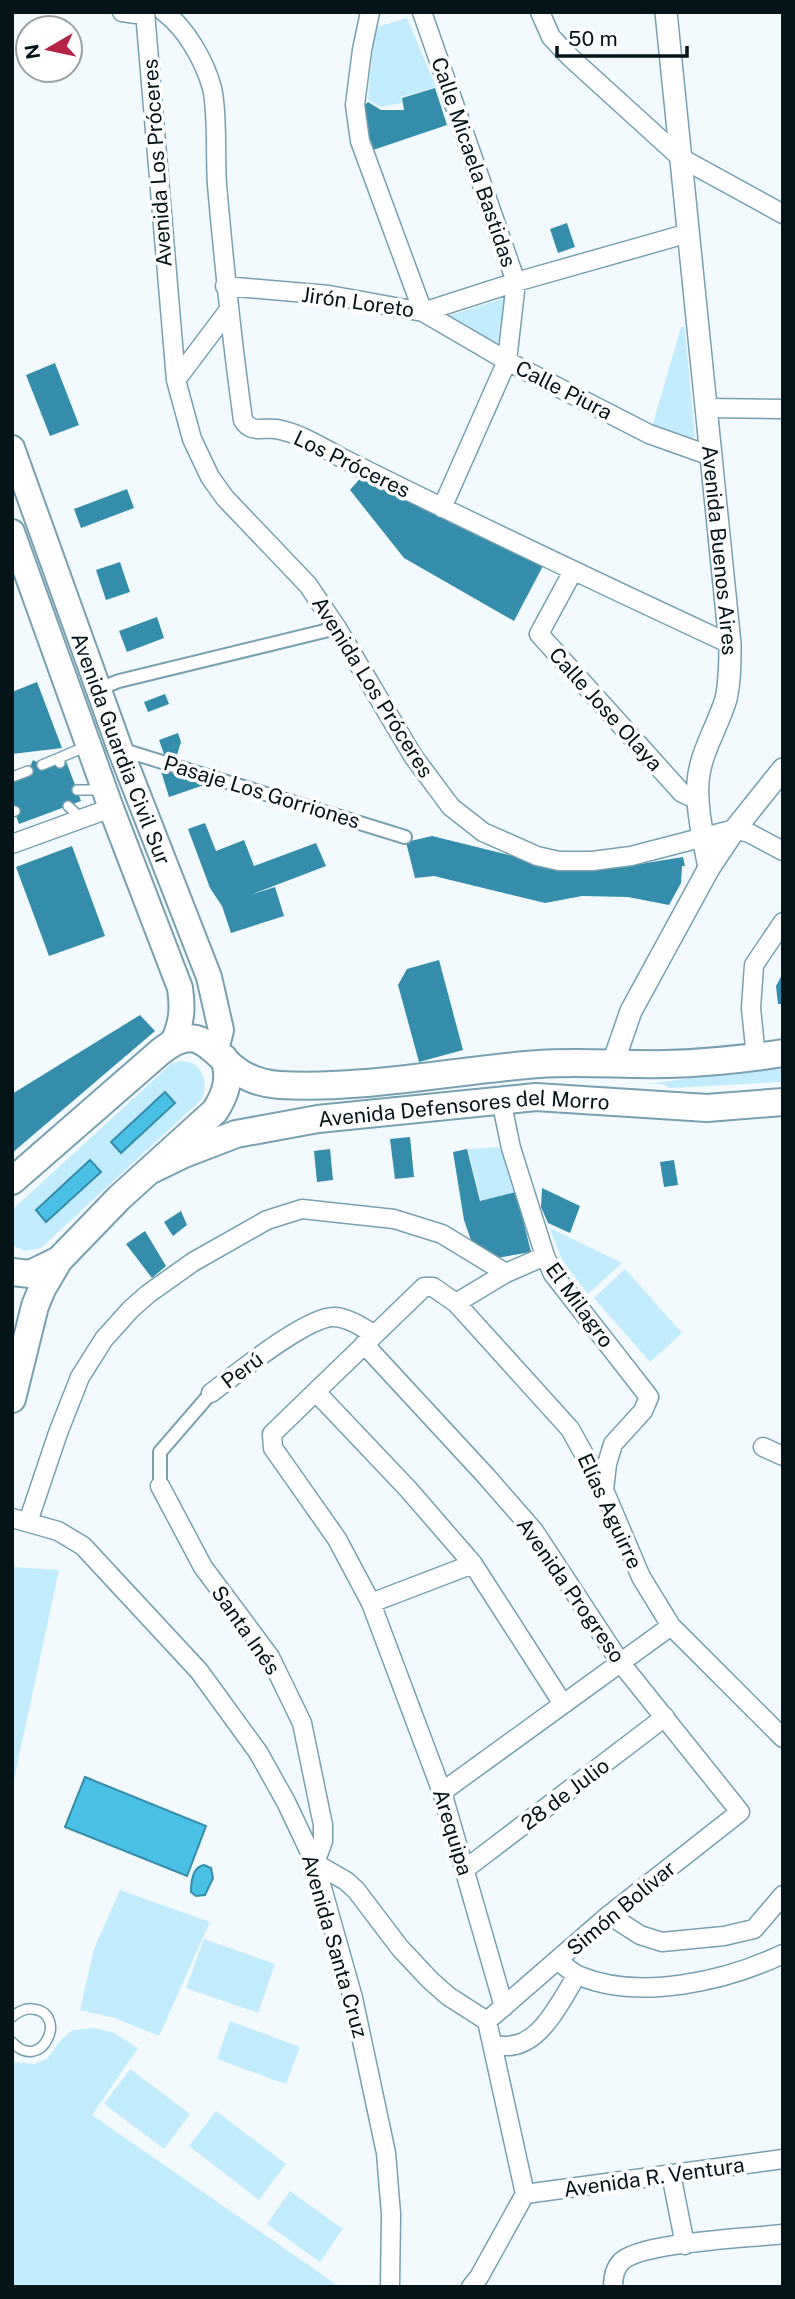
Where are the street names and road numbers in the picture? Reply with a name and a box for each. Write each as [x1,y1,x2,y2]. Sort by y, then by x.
street label: Calle Micaela Bastidas [426,54,522,270]
street label: Avenida Los Próceres [137,58,177,268]
street label: Jirón Loreto [300,282,416,322]
street label: Calle Piura [512,355,616,425]
street label: Los Próceres [290,425,414,503]
street label: Avenida Buenos Aires [697,444,743,655]
street label: Avenida Los Próceres [307,592,439,782]
street label: Avenida Guardia Civil Sur [67,629,176,868]
street label: Calle Jose Olaya [544,642,668,776]
street label: Pasaje Los Gorriones [161,750,363,834]
street label: Avenida Defensores del Morro [317,1084,610,1131]
street label: El Milagro [541,1258,619,1352]
street label: Perú [216,1346,268,1394]
street label: Elías Aguirre [572,1449,648,1573]
street label: Avenida Progreso [512,1513,630,1667]
street label: Santa Inés [206,1581,286,1679]
street label: 28 de Julio [516,1753,614,1835]
street label: Arequipa [428,1786,478,1878]
street label: Avenida Santa Cruz [297,1851,373,2041]
street label: Simón Bolívar [562,1855,680,1961]
street label: Avenida R. Ventura [562,2152,746,2202]

